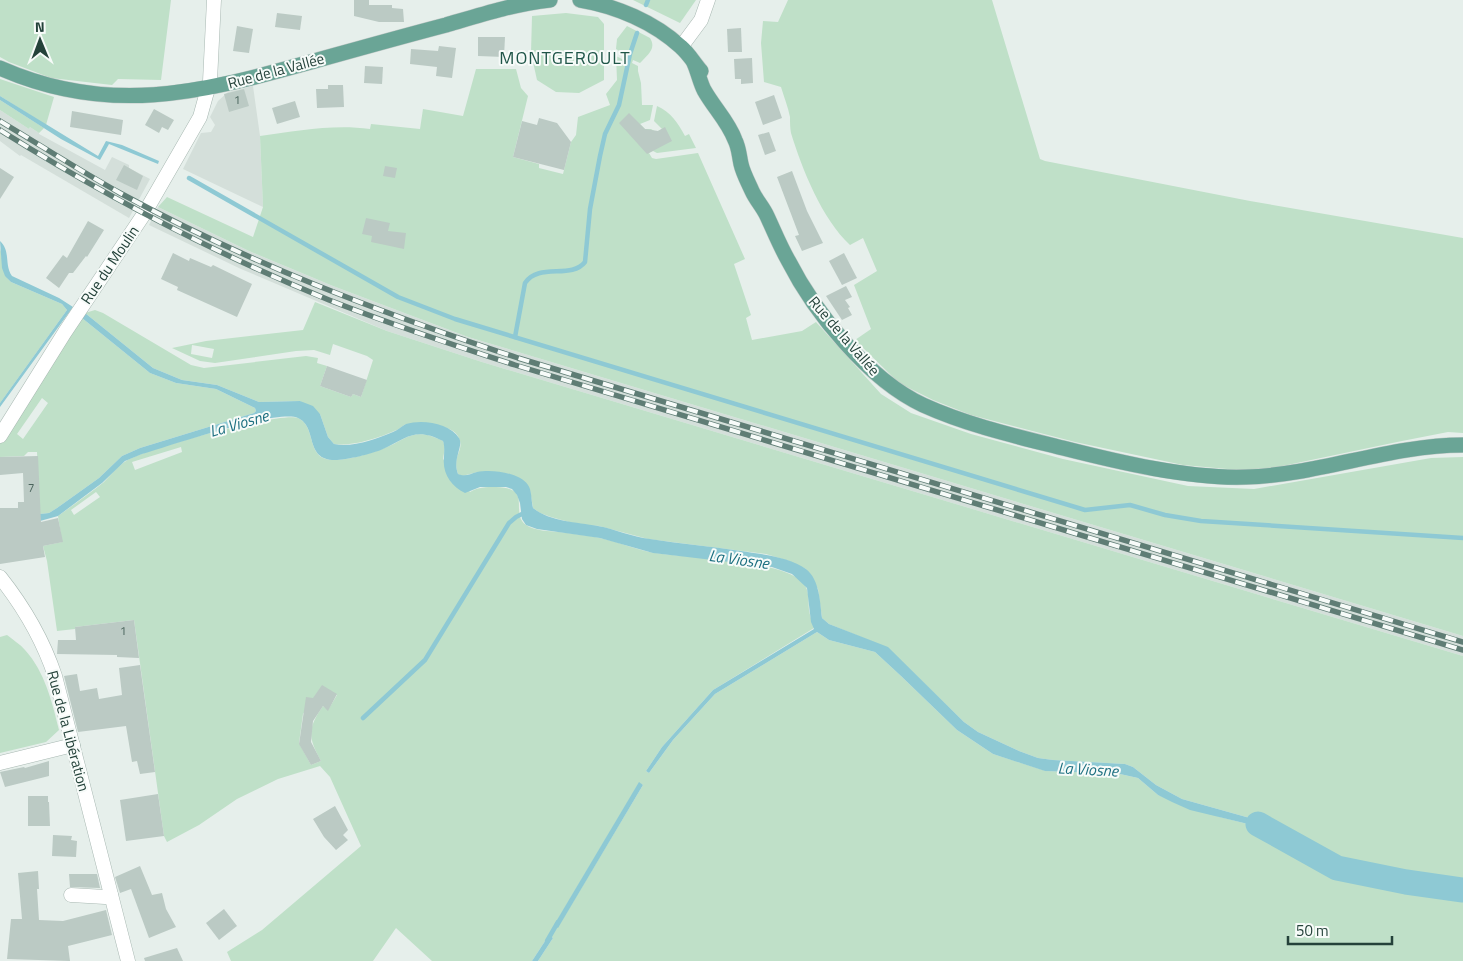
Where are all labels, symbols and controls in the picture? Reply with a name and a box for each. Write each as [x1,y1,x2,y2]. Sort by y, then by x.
north arrow [15,15,65,65]
text: N [35,16,45,37]
district label: MONTGEROULT [499,44,631,71]
street label: Rue de la Vallée [225,47,327,94]
house number: 1 [234,90,240,109]
street label: Rue du Moulin [75,221,144,309]
street label: Rue de la Vallée [803,291,886,381]
water label: La Viosne [207,403,273,443]
house number: 7 [28,478,34,497]
water label: La Viosne [707,543,772,575]
house number: 1 [120,621,126,640]
street label: Rue de la Libération [41,668,96,794]
water label: La Viosne [1057,755,1120,783]
scale bar [1288,914,1392,946]
text: 50 m [1296,919,1329,942]

